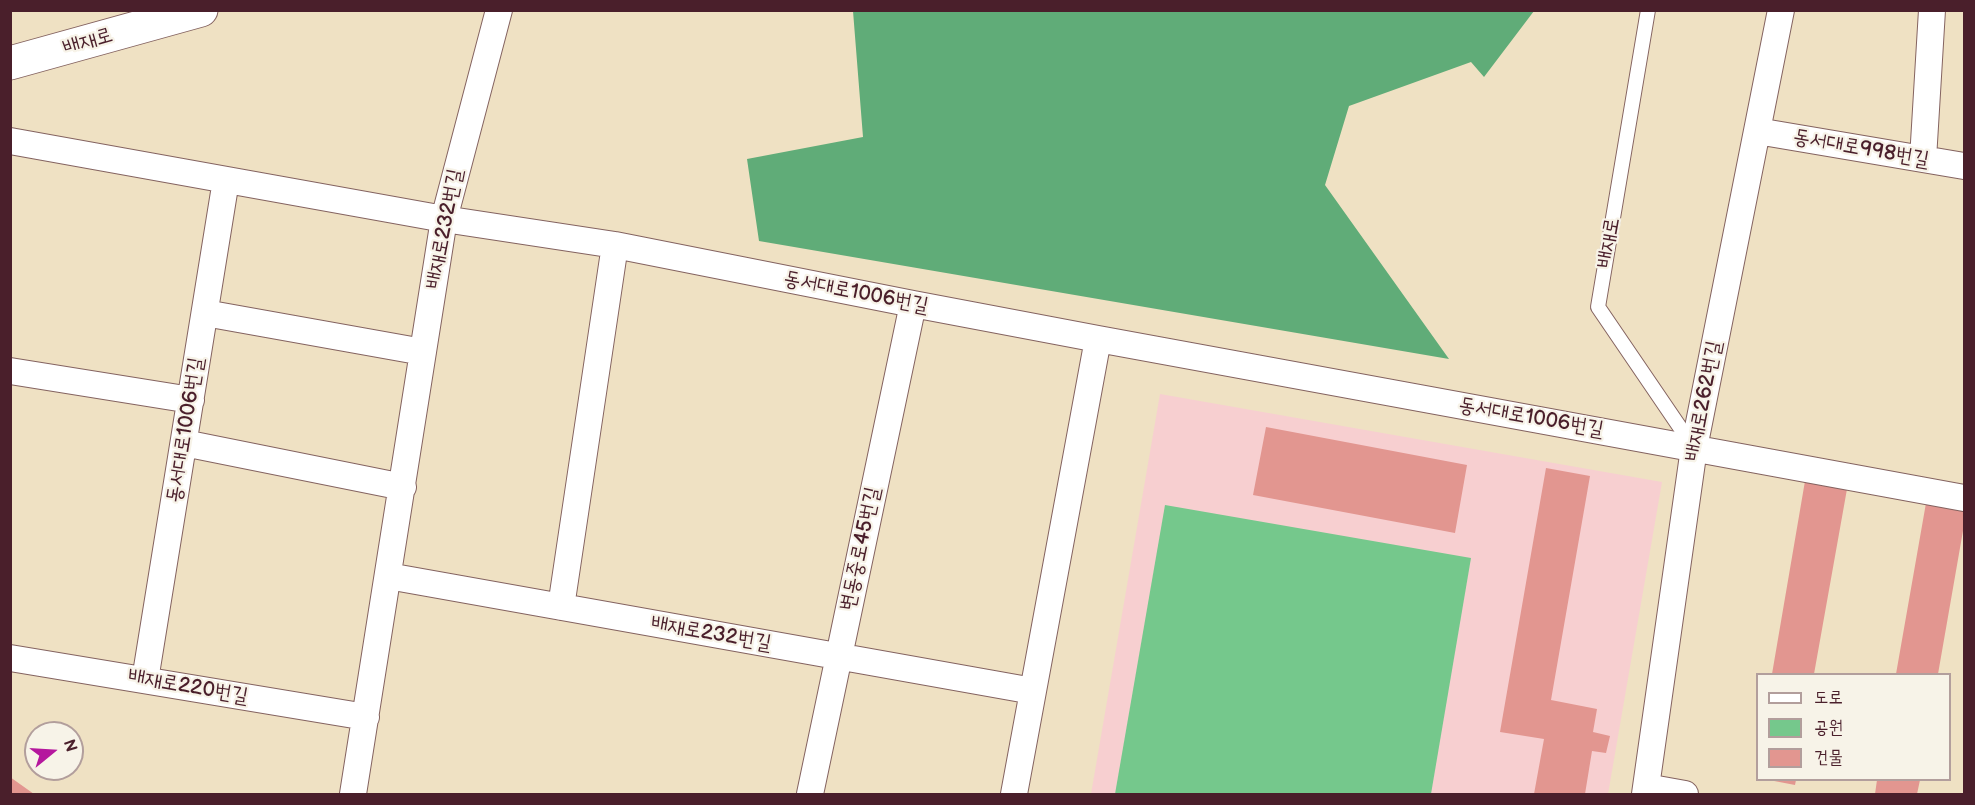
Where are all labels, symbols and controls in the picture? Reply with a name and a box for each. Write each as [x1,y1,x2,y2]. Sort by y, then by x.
street label: 배재로 [60,23,116,61]
street label: 동서대로998번길 [1791,125,1931,173]
street label: 배재로232번길 [421,167,469,291]
street label: 배재로 [1592,216,1626,270]
street label: 동서대로1006번길 [781,267,931,319]
street label: 배재로262번길 [1680,339,1728,463]
street label: 동서대로1006번길 [162,355,210,505]
street label: 동서대로1006번길 [1456,393,1606,443]
street label: 변동중로45번길 [836,485,886,613]
street label: 배재로232번길 [649,611,773,657]
street label: 배재로220번길 [126,664,250,710]
legend [1756,673,1951,781]
text: 도로 [1814,687,1843,708]
text: 공원 [1814,717,1843,738]
north arrow [24,721,84,781]
text: N [59,737,81,755]
text: 건물 [1814,747,1843,768]

